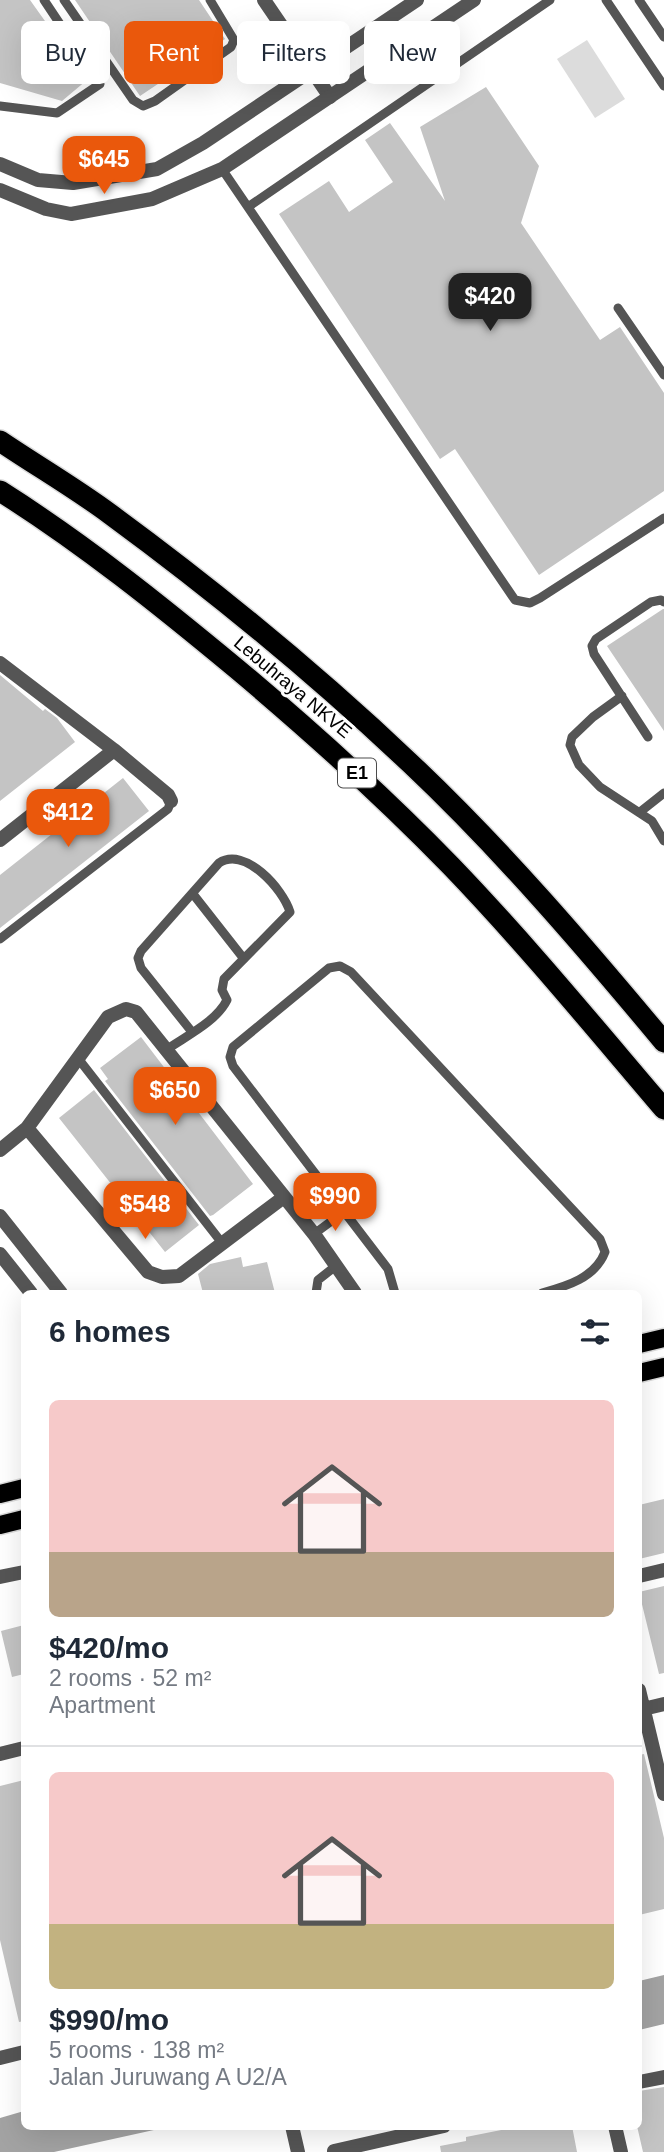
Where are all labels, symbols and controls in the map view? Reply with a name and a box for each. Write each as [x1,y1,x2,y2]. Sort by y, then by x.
chip: Buy [21,21,110,84]
chip: Rent [124,21,223,84]
chip: Filters [237,21,350,84]
chip: New [364,21,460,84]
pin: $645 [63,136,145,196]
text: $645 [78,146,130,172]
pin: $420 [449,274,531,333]
text: $420 [464,283,516,309]
street label: Lebuhraya NKVE [230,632,356,742]
road number: E1 [338,758,376,788]
pin: $412 [27,790,109,849]
text: $412 [42,799,94,825]
pin: $650 [134,1068,216,1127]
text: $650 [149,1077,201,1103]
pin: $990 [294,1174,376,1233]
pin: $548 [104,1182,186,1241]
text: $990 [309,1183,361,1209]
text: $548 [119,1191,171,1217]
icon: filters [576,1313,614,1351]
text: 6 homes [49,1315,171,1348]
icon: home [269,1446,395,1572]
text: $420/mo [49,1631,169,1664]
text: 2 rooms · 52 m² [49,1665,211,1691]
text: Apartment [49,1692,155,1718]
icon: home [269,1818,395,1944]
text: $990/mo [49,2003,169,2036]
text: 5 rooms · 138 m² [49,2037,224,2063]
text: Jalan Juruwang A U2/A [49,2064,287,2090]

